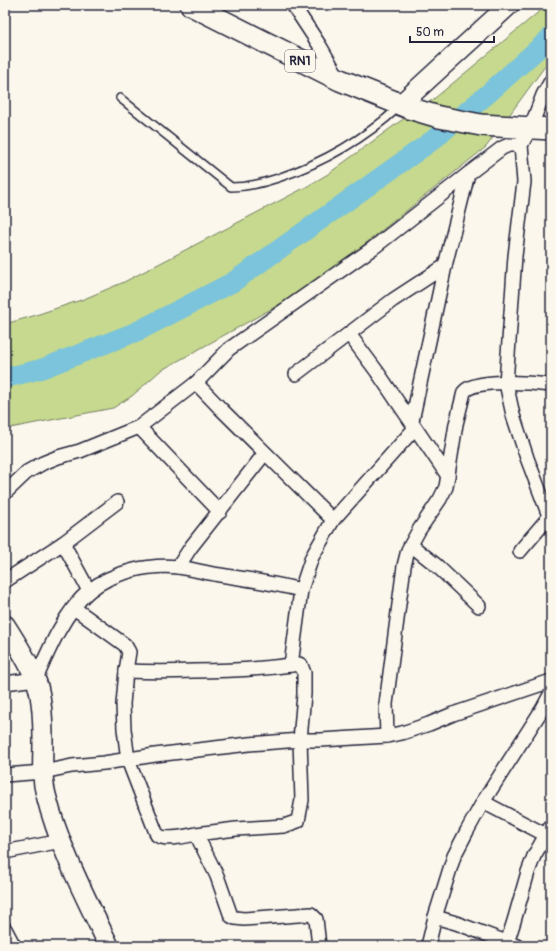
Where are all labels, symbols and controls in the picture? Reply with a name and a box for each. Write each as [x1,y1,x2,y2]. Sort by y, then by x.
scale bar [410,18,494,44]
text: 50 m [416,25,444,40]
road number: RN1 [285,50,315,72]

